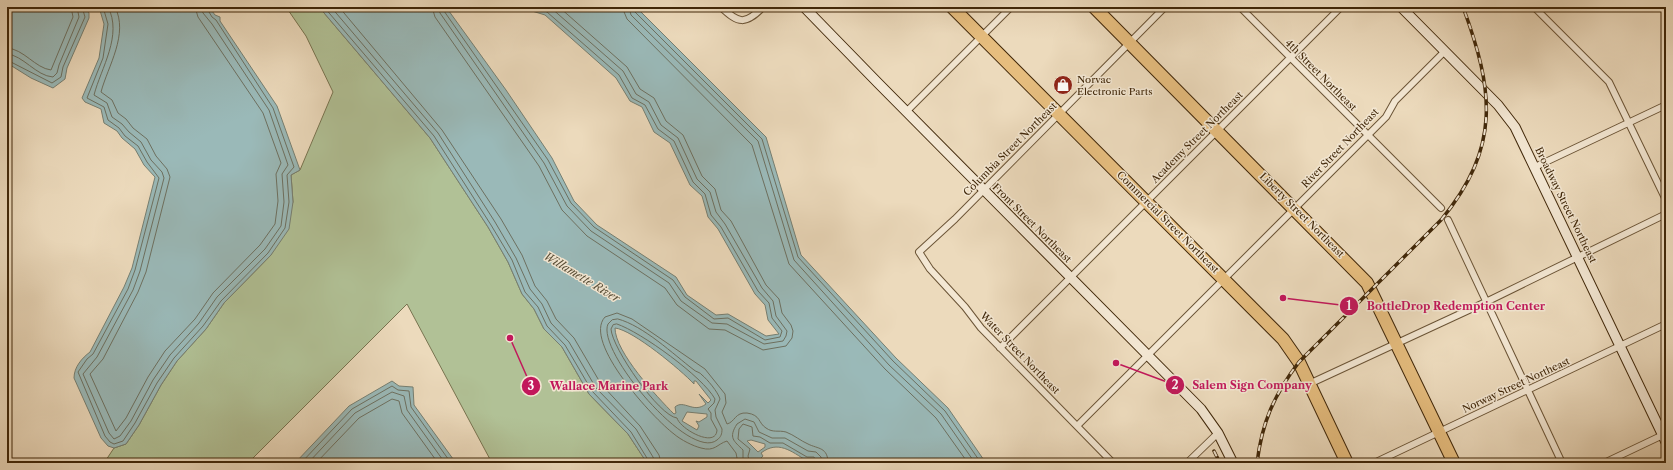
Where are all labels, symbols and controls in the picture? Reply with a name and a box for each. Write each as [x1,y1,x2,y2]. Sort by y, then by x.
street label: 4th Street Northeast [1282,36,1360,114]
place label: Norvac Electronic Parts [1077,73,1153,98]
shop icon: Norvac Electronic Parts [1052,74,1074,96]
street label: Academy Street Northeast [1148,88,1246,186]
street label: Columbia Street Northeast [960,99,1060,199]
street label: River Street Northeast [1299,105,1382,190]
street label: Broadway Street Northeast [1532,145,1600,265]
street label: Commercial Street Northeast [1114,168,1222,276]
street label: Liberty Street Northeast [1257,170,1347,260]
street label: Front Street Northeast [990,181,1075,266]
water label: Willamette River [542,249,623,306]
callout: BottleDrop Redemption Center [1339,294,1553,317]
text: 1 [1346,298,1352,313]
text: BottleDrop Redemption Center [1367,299,1546,313]
street label: Water Street Northeast [977,309,1063,397]
street label: Norway Street Northeast [1460,354,1572,416]
callout: Salem Sign Company [1165,374,1320,397]
callout: Wallace Marine Park [521,375,676,398]
text: 2 [1171,377,1179,392]
text: 3 [528,378,535,393]
text: Salem Sign Company [1192,378,1312,392]
text: Wallace Marine Park [549,379,669,393]

